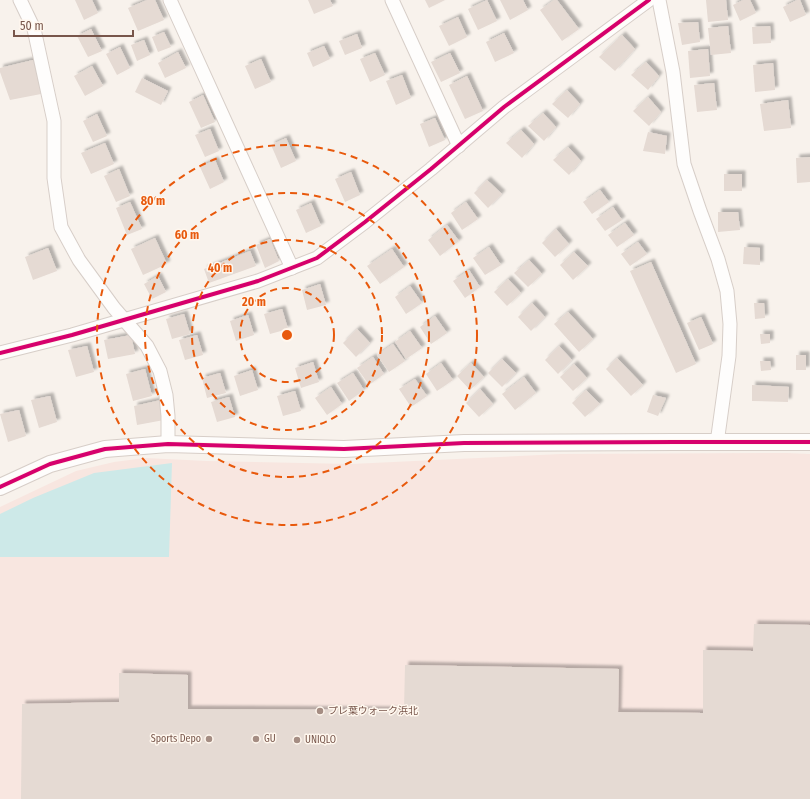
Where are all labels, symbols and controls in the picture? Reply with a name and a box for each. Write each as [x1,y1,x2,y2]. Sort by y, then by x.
scale bar [14,12,133,38]
text: 50 m [20,19,44,33]
text: 80 m [141,194,165,208]
text: 60 m [175,228,199,242]
text: 40 m [208,261,232,275]
text: 20 m [241,295,266,309]
centre of rings [280,328,294,342]
place label: プレ葉ウォーク浜北 [328,705,418,717]
marker: プレ葉ウォーク浜北 [315,706,325,716]
place label: Sports Depo [151,733,201,745]
place label: GU [264,733,276,745]
marker: Sports Depo [204,734,214,744]
marker: GU [251,734,261,744]
place label: UNIQLO [305,734,336,746]
marker: UNIQLO [292,735,302,745]

